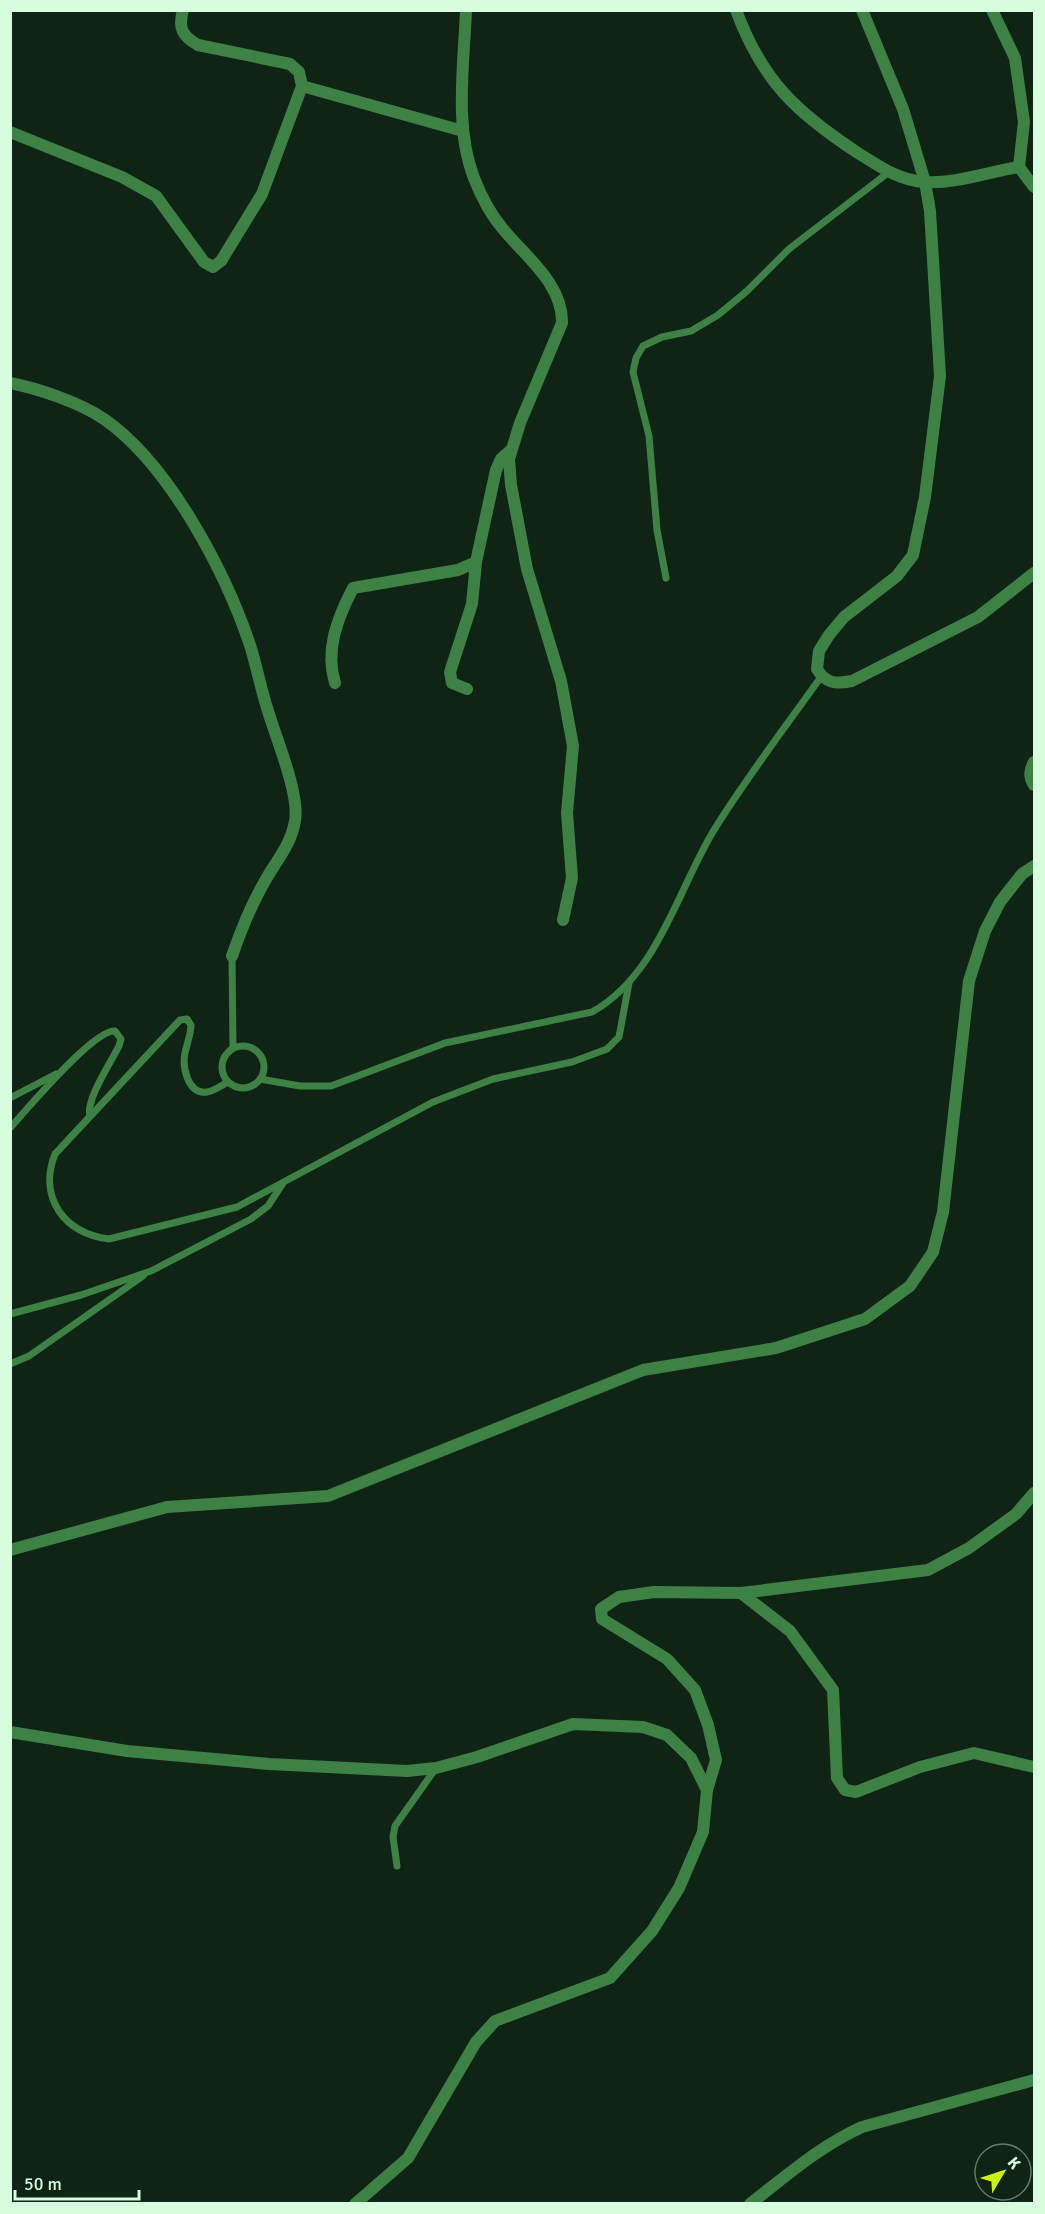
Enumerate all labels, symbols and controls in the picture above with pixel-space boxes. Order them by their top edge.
north arrow [973,2142,1033,2202]
text: K [1003,2153,1025,2173]
scale bar [15,2163,140,2201]
text: 50 m [24,2173,62,2195]

